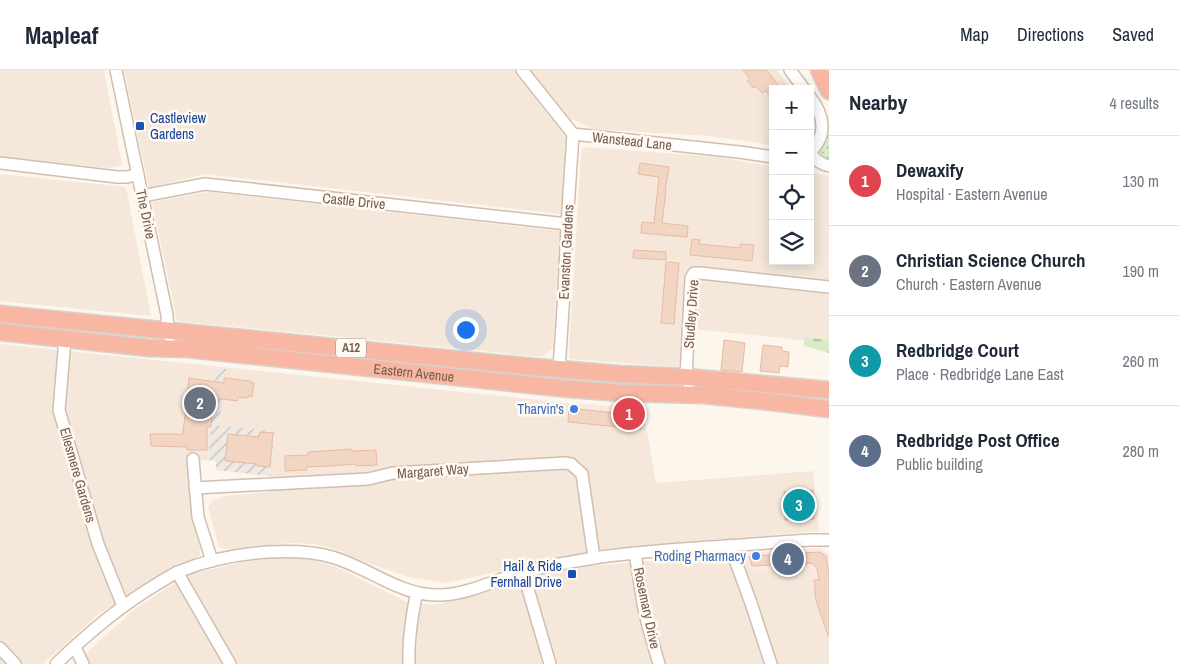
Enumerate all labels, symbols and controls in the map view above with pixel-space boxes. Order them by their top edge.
text: Mapleaf [25,19,98,51]
text: Map [960,22,989,47]
text: Directions [1017,22,1084,47]
text: Saved [1112,22,1154,47]
map controls [769,85,814,265]
button: + [769,85,814,130]
text: Nearby [849,88,907,117]
text: 4 results [1109,92,1159,114]
place label: Castleview Gardens [150,109,207,143]
marker: Castleview Gardens [134,120,146,132]
street label: Wanstead Lane [591,128,673,154]
button: − [769,130,814,175]
text: Dewaxify [896,157,964,183]
text: 1 [861,170,869,192]
text: 130 m [1123,170,1159,192]
button: locate [769,175,814,220]
text: Hospital · Eastern Avenue [896,183,1048,205]
street label: The Drive [132,187,160,241]
street label: Castle Drive [322,189,386,213]
street label: Evanston Gardens [555,204,577,300]
button: layers [769,220,814,265]
text: Christian Science Church [896,247,1086,273]
text: 2 [861,260,869,282]
text: 190 m [1123,260,1159,282]
text: Church · Eastern Avenue [896,273,1042,295]
street label: Studley Drive [680,279,702,349]
your location [453,317,479,343]
text: Redbridge Court [896,337,1019,363]
road number: A12 [336,338,366,358]
text: 3 [861,350,869,372]
text: 260 m [1123,350,1159,372]
street label: Eastern Avenue [373,360,455,386]
text: Place · Redbridge Lane East [896,363,1064,385]
pin: 2 [184,384,216,422]
pin: 1 [613,395,645,433]
place label: Tharvin's [517,400,564,418]
marker: Tharvin's [568,403,580,415]
street label: Ellesmere Gardens [56,425,100,525]
text: Redbridge Post Office [896,427,1060,453]
text: 4 [861,440,869,462]
text: 280 m [1123,440,1159,462]
text: Public building [896,453,983,475]
street label: Margaret Way [397,460,470,482]
pin: 3 [783,486,815,524]
pin: 4 [772,540,804,578]
place label: Roding Pharmacy [654,547,746,565]
marker: Roding Pharmacy [750,550,762,562]
place label: Hail & Ride Fernhall Drive [490,557,562,591]
street label: Rosemary Drive [630,566,664,650]
marker: Hail & Ride Fernhall Drive [566,568,578,580]

